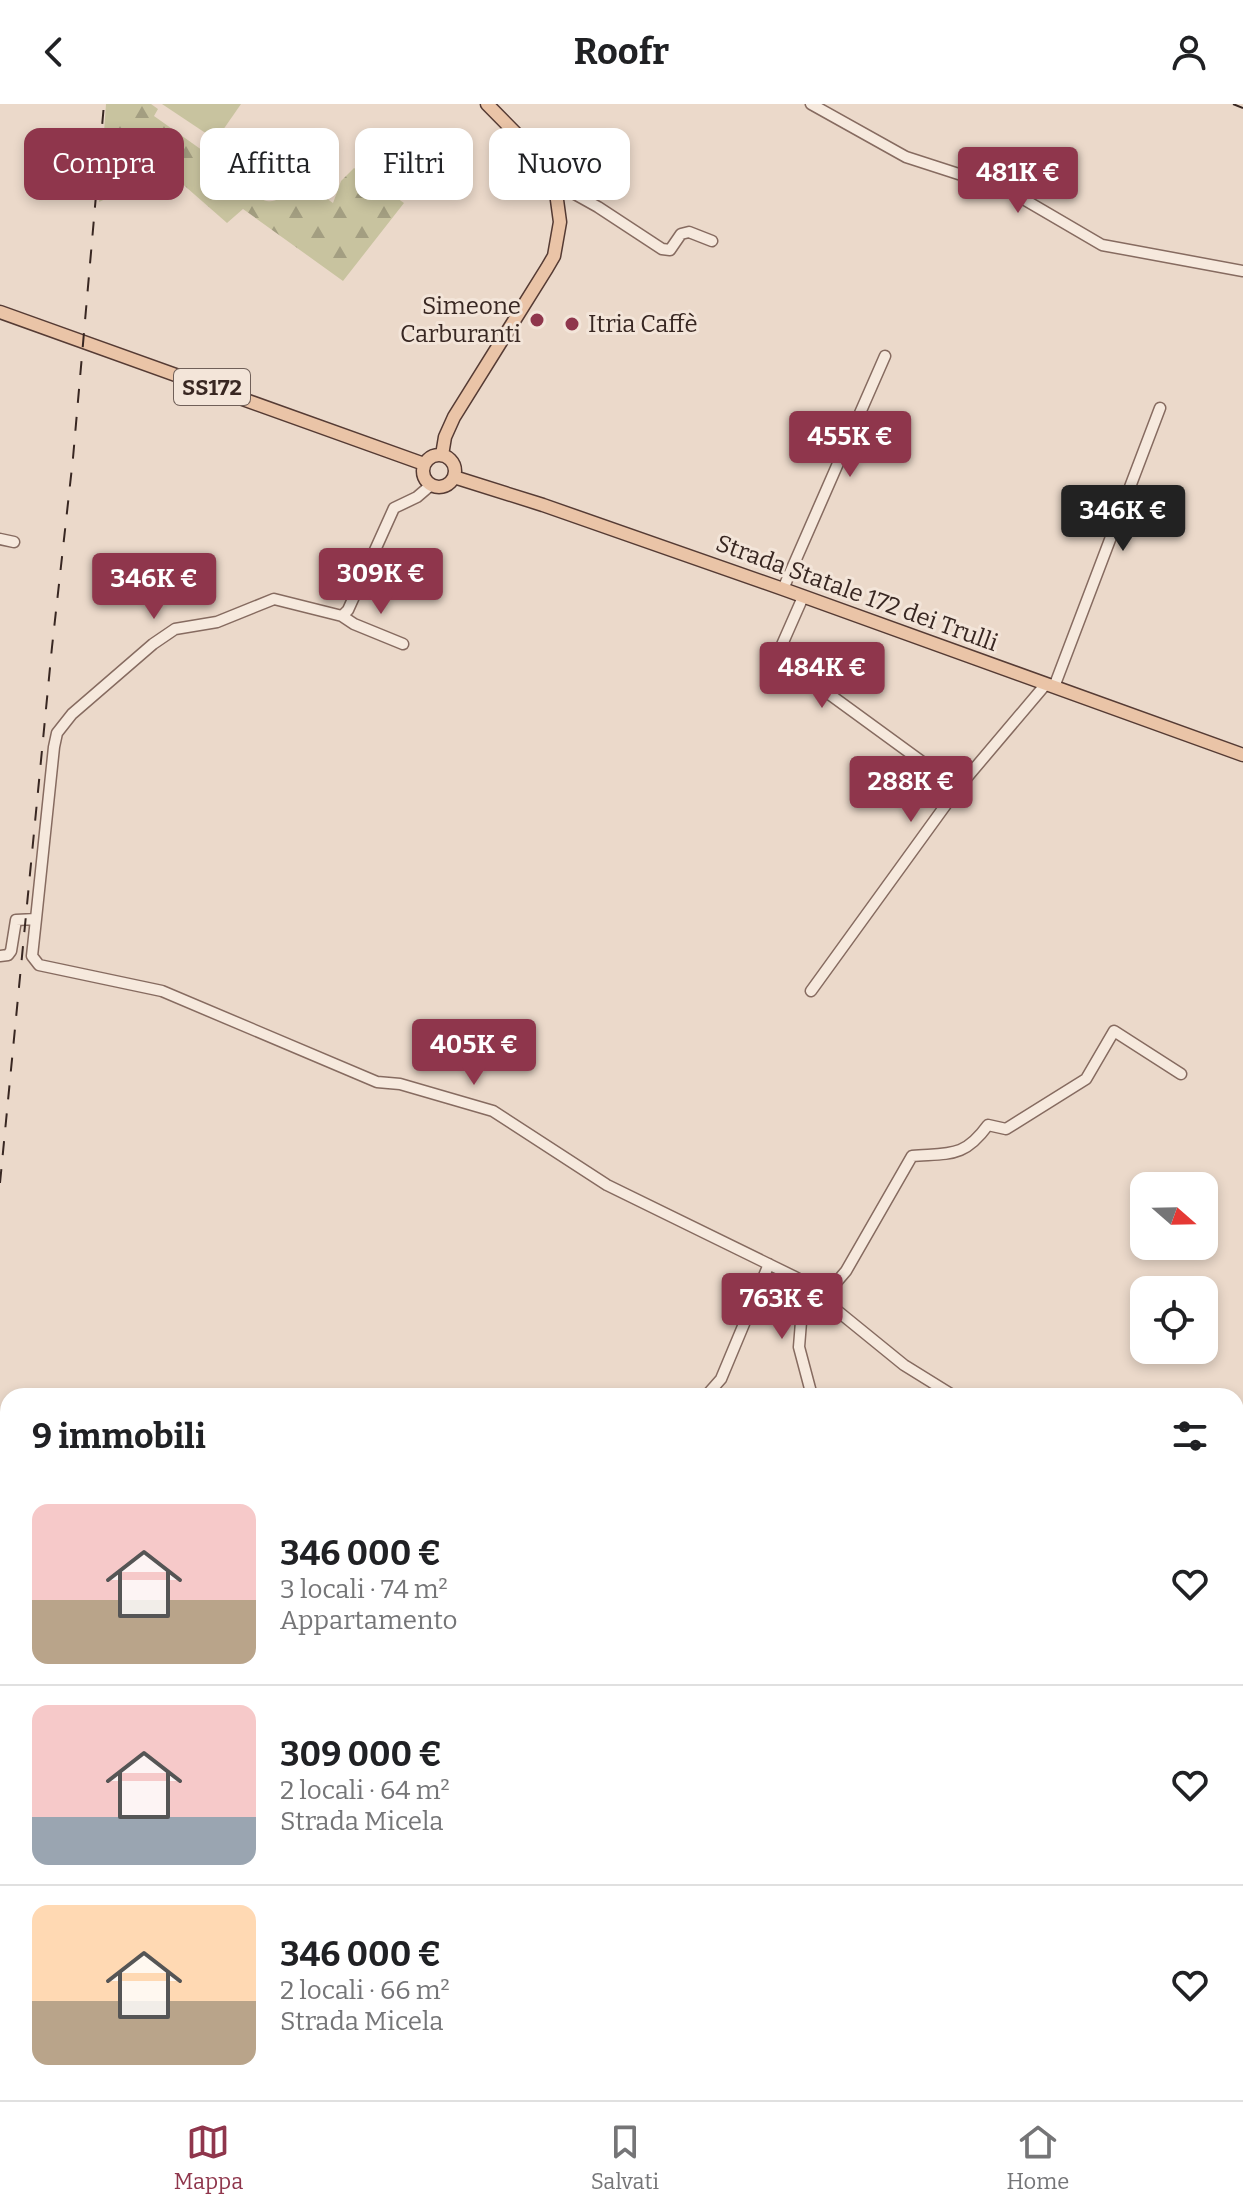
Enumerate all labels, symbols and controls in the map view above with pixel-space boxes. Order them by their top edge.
icon: back [32,30,76,74]
text: Roofr [574,30,669,74]
icon: person [1167,30,1211,74]
chip: Compra [24,128,184,200]
chip: Affitta [200,128,339,200]
chip: Filtri [355,128,473,200]
chip: Nuovo [489,128,630,200]
pin: 481K € [953,147,1083,215]
text: 481K € [976,157,1060,188]
place label: Simeone Carburanti [400,292,521,348]
place label: Itria Caffè [588,310,698,338]
marker: Simeone Carburanti [528,311,546,329]
marker: Itria Caffè [563,315,581,333]
road number: SS172 [174,369,250,405]
pin: 455K € [785,411,915,479]
text: 455K € [807,421,893,452]
pin: 346K € [1058,485,1188,553]
text: 346K € [1079,495,1167,526]
street label: Strada Statale 172 dei Trulli [712,529,1002,657]
pin: 309K € [316,548,446,616]
pin: 346K € [89,553,219,621]
text: 309K € [337,558,425,589]
text: 346K € [110,563,198,594]
pin: 484K € [757,642,887,710]
text: 484K € [778,652,866,683]
pin: 288K € [846,756,976,824]
text: 288K € [868,766,954,797]
pin: 405K € [409,1019,539,1087]
text: 405K € [430,1029,518,1060]
north arrow [1130,1172,1218,1260]
map controls [1130,1172,1218,1364]
pin: 763K € [717,1273,847,1341]
button: locate [1130,1276,1218,1364]
text: 763K € [740,1283,824,1314]
icon: filters [1168,1414,1212,1458]
text: 9 immobili [32,1416,206,1457]
text: 346 000 € [280,1533,441,1574]
icon: home [96,1536,192,1632]
icon: heart [1168,1562,1212,1606]
text: 3 locali · 74 m² [280,1574,448,1605]
text: Appartamento [280,1605,458,1636]
text: 309 000 € [280,1734,442,1775]
icon: home [96,1737,192,1833]
icon: heart [1168,1763,1212,1807]
text: 2 locali · 64 m² [280,1775,450,1806]
text: Strada Micela [280,1806,443,1837]
text: 346 000 € [280,1934,441,1975]
icon: home [96,1937,192,2033]
icon: heart [1168,1963,1212,2007]
text: 2 locali · 66 m² [280,1975,450,2006]
text: Strada Micela [280,2006,443,2037]
tab: Mappa [174,2120,243,2195]
tab: Salvati [591,2120,659,2195]
tab: Home [1006,2120,1069,2195]

